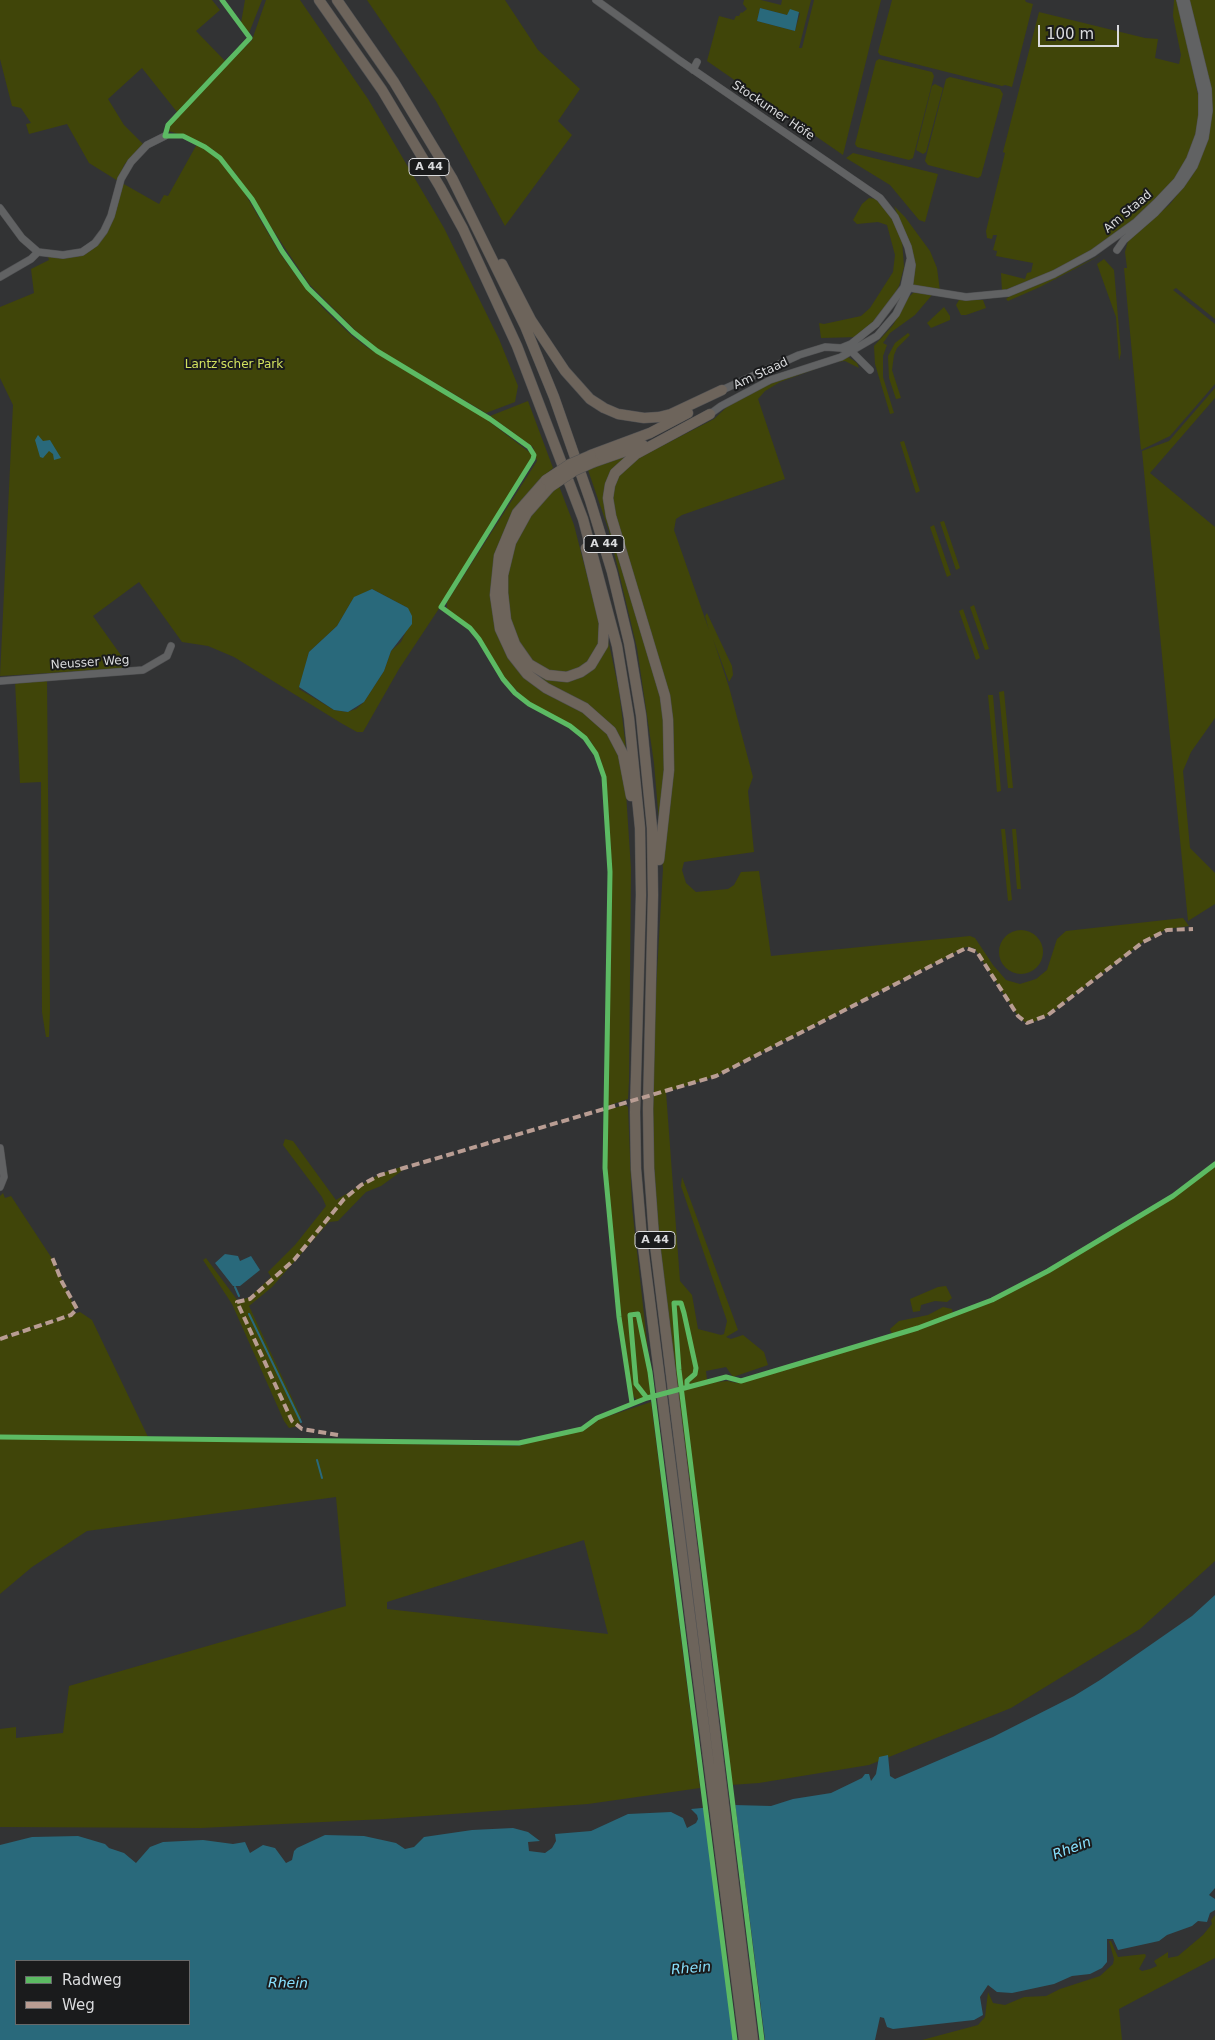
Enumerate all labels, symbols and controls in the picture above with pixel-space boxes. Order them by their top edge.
scale bar [1040,15,1121,47]
text: 100 m [1046,25,1094,43]
street label: Stockumer Höfe [729,78,817,144]
road number: A 44 [409,158,449,176]
street label: Am Staad [1101,188,1155,236]
street label: Am Staad [732,355,790,393]
park label: Lantz'scher Park [185,358,283,372]
road number: A 44 [584,536,624,552]
street label: Neusser Weg [50,653,130,673]
road number: A 44 [635,1232,675,1248]
water label: Rhein [1050,1834,1094,1864]
water label: Rhein [670,1959,712,1979]
legend [15,1960,190,2025]
text: Radweg [62,1971,122,1989]
water label: Rhein [268,1975,308,1993]
text: Weg [62,1996,95,2014]

